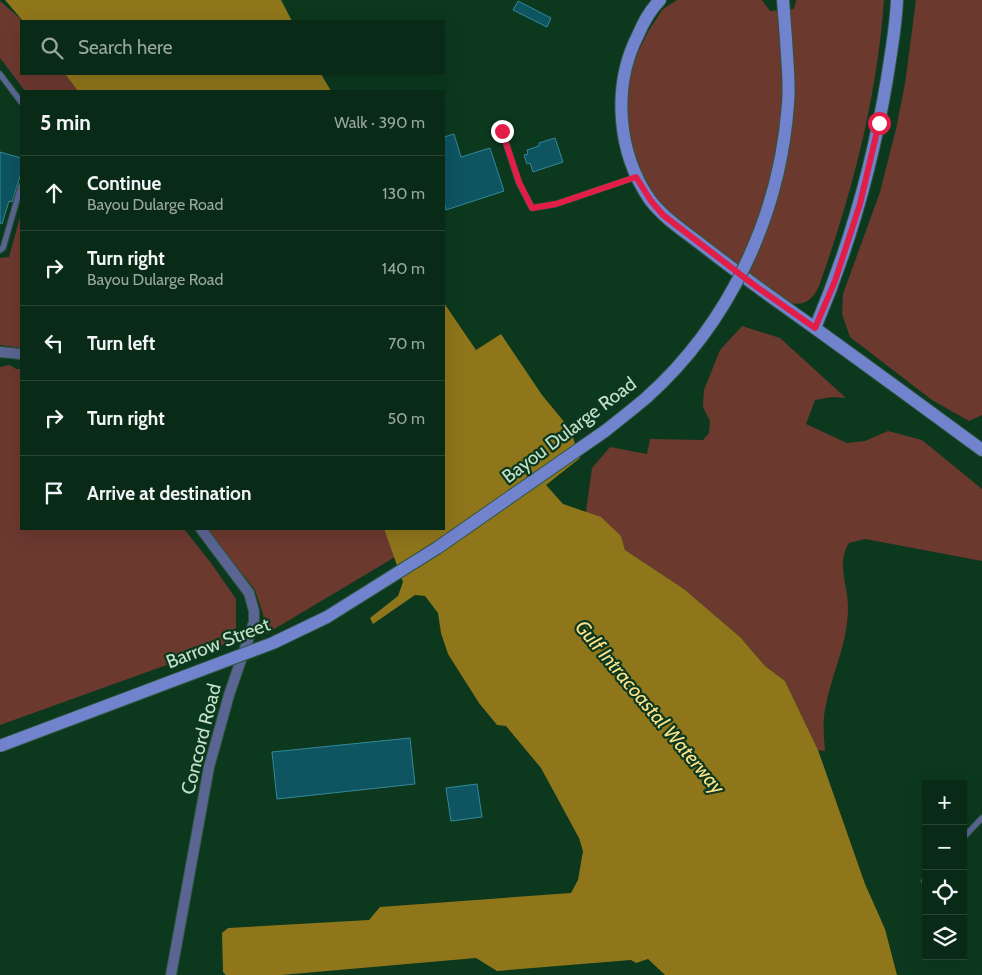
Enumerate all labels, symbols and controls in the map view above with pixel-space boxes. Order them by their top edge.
search box [20,20,445,75]
icon: search [38,34,66,62]
text: Search here [78,36,172,59]
text: 5 min [40,110,91,135]
route start [868,112,891,135]
text: Walk · 390 m [334,113,425,132]
route end [491,120,514,143]
text: Continue [87,172,161,195]
icon: ahead [40,179,68,207]
text: 130 m [382,184,425,203]
text: Bayou Dularge Road [87,195,223,214]
text: Turn right [87,247,165,270]
icon: right [40,254,68,282]
text: 140 m [382,259,425,278]
text: Bayou Dularge Road [87,270,223,289]
icon: left [40,329,68,357]
text: Turn left [87,332,155,355]
text: 70 m [388,334,425,353]
street label: Bayou Dularge Road [497,372,641,488]
icon: right [40,404,68,432]
text: Turn right [87,407,165,430]
text: 50 m [388,409,425,428]
icon: arrive [40,479,68,507]
text: Arrive at destination [87,482,251,505]
street label: Barrow Street [163,612,274,673]
water label: Gulf Intracoastal Waterway [570,615,730,799]
street label: Concord Road [176,681,226,797]
map controls [922,780,967,960]
button: + [922,780,967,825]
button: − [922,825,967,870]
button: locate [922,870,967,915]
button: layers [922,915,967,960]

